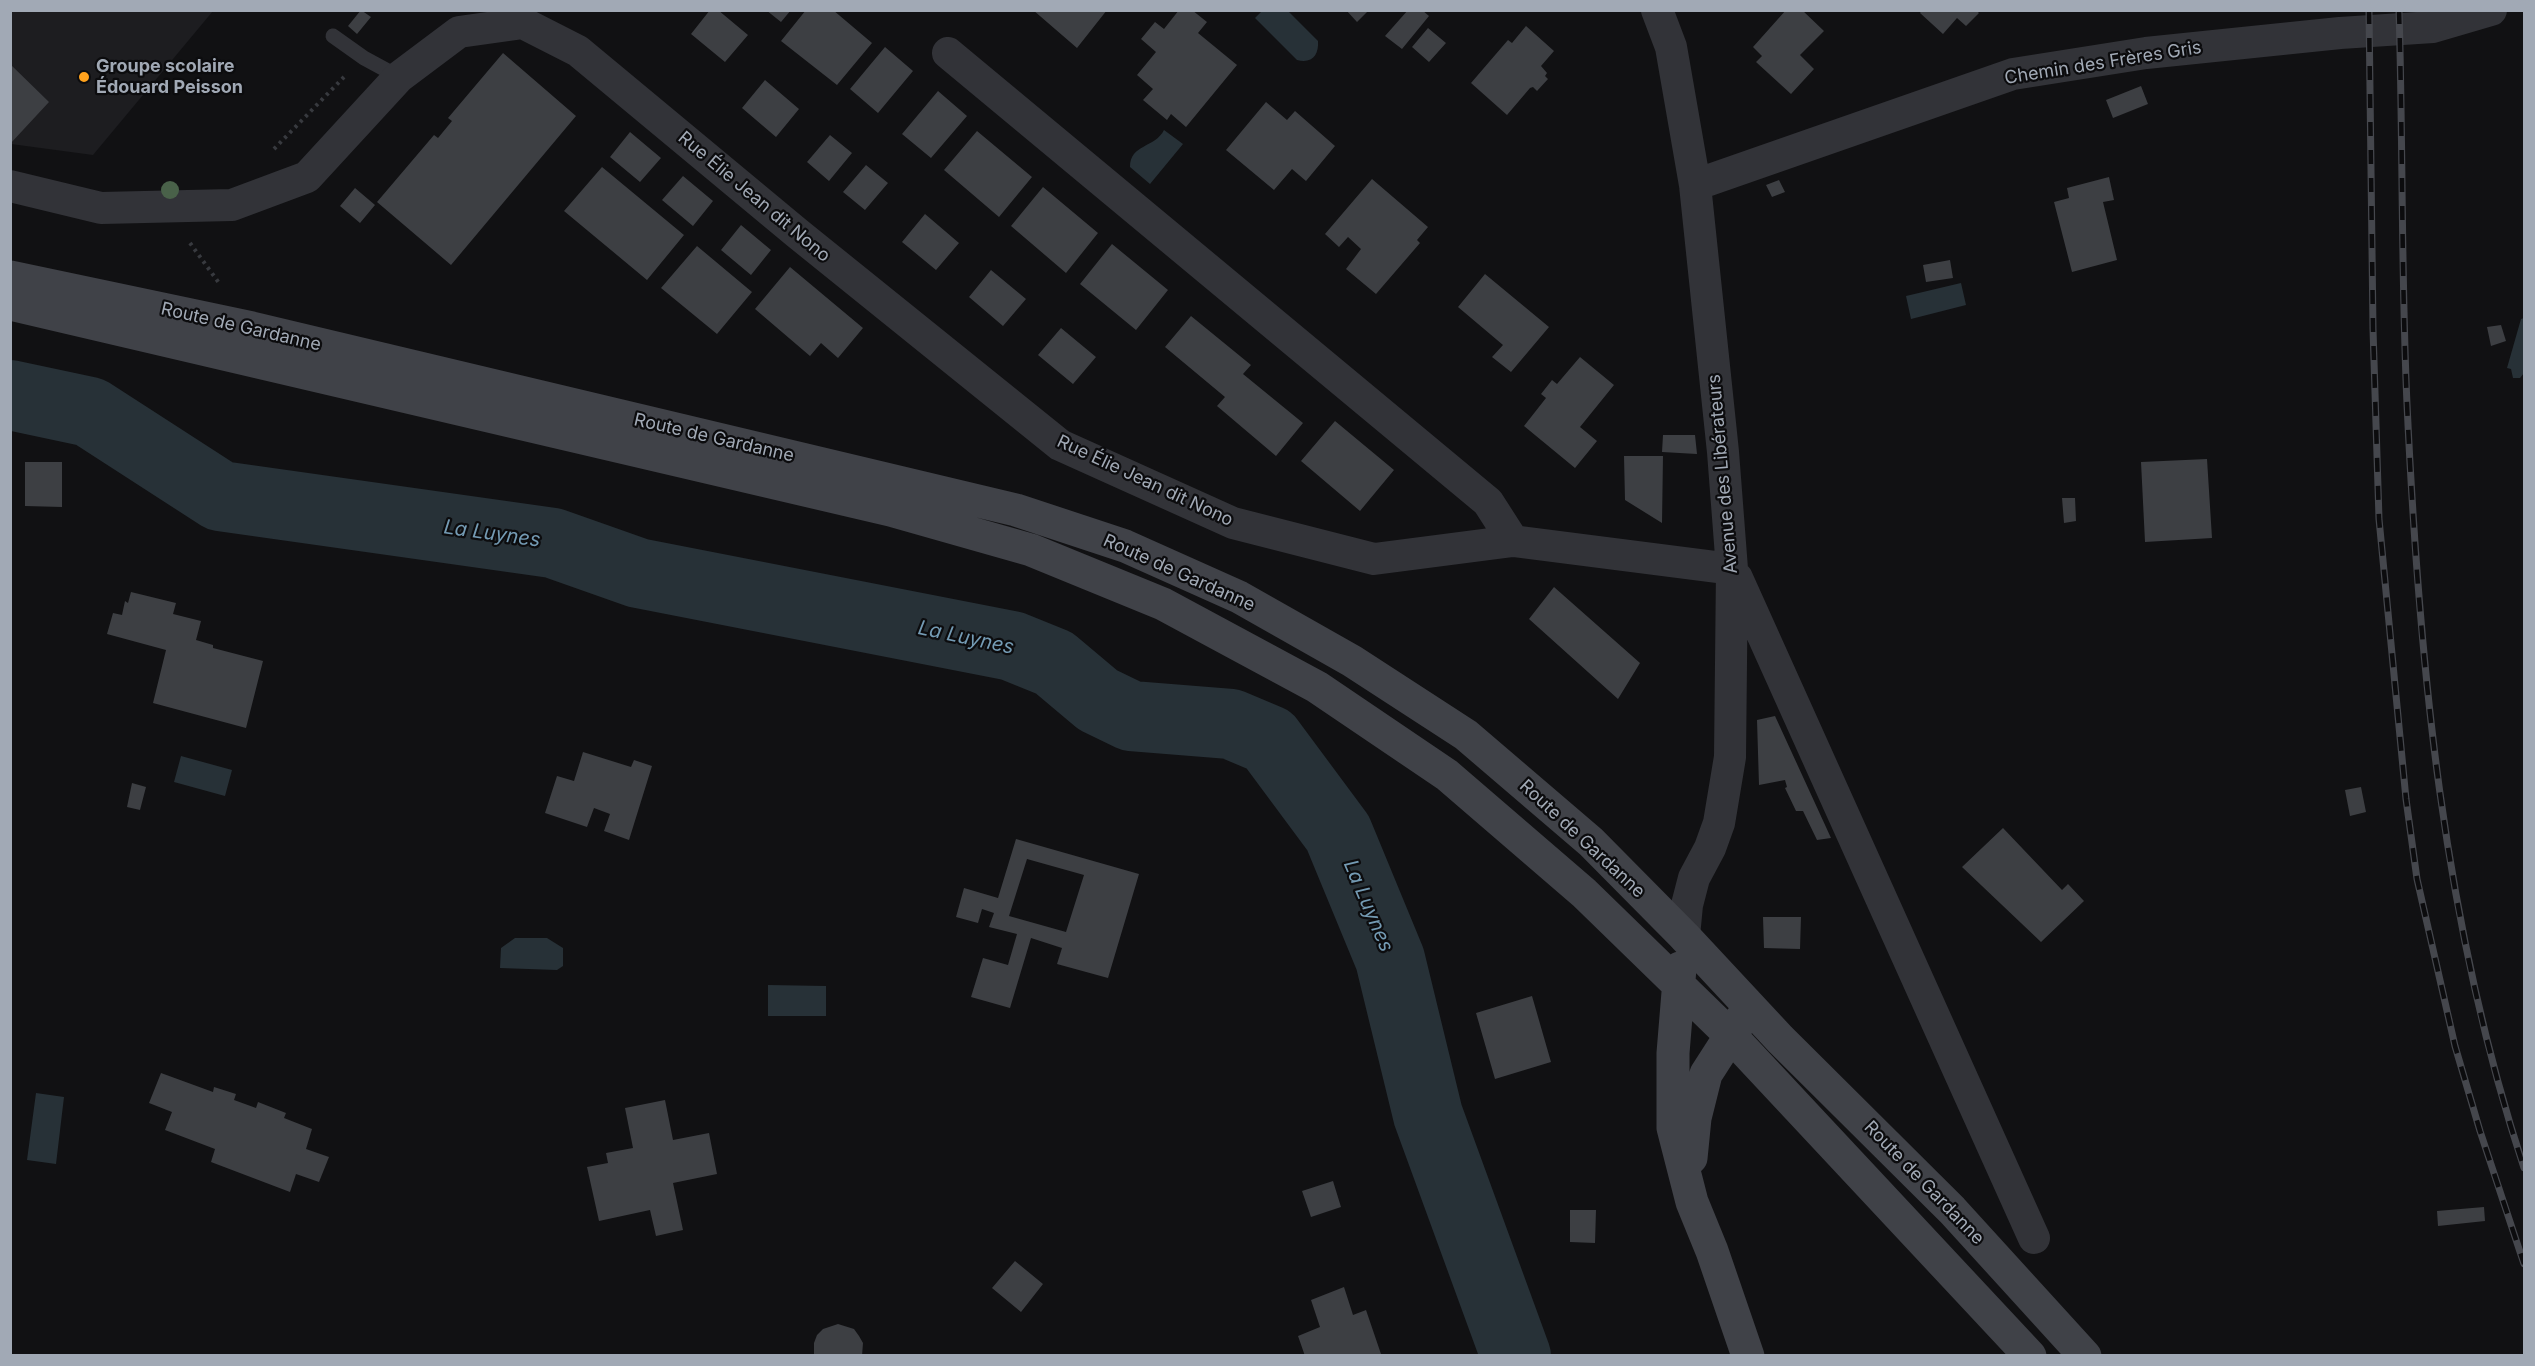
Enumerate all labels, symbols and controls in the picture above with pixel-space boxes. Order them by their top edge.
street label: Chemin des Frères Gris [2003,37,2203,89]
place label: Groupe scolaire Édouard Peisson [96,56,243,98]
marker: Groupe scolaire Édouard Peisson [77,70,91,84]
street label: Rue Élie Jean dit Nono [674,127,834,267]
street label: Route de Gardanne [159,298,323,356]
street label: Avenue des Libérateurs [1704,373,1742,575]
street label: Route de Gardanne [632,409,796,467]
street label: Rue Élie Jean dit Nono [1054,431,1236,531]
water label: La Luynes [442,515,542,553]
street label: Route de Gardanne [1100,530,1258,616]
water label: La Luynes [916,616,1016,660]
street label: Route de Gardanne [1515,775,1649,903]
water label: La Luynes [1338,856,1398,956]
street label: Route de Gardanne [1859,1117,1989,1249]

